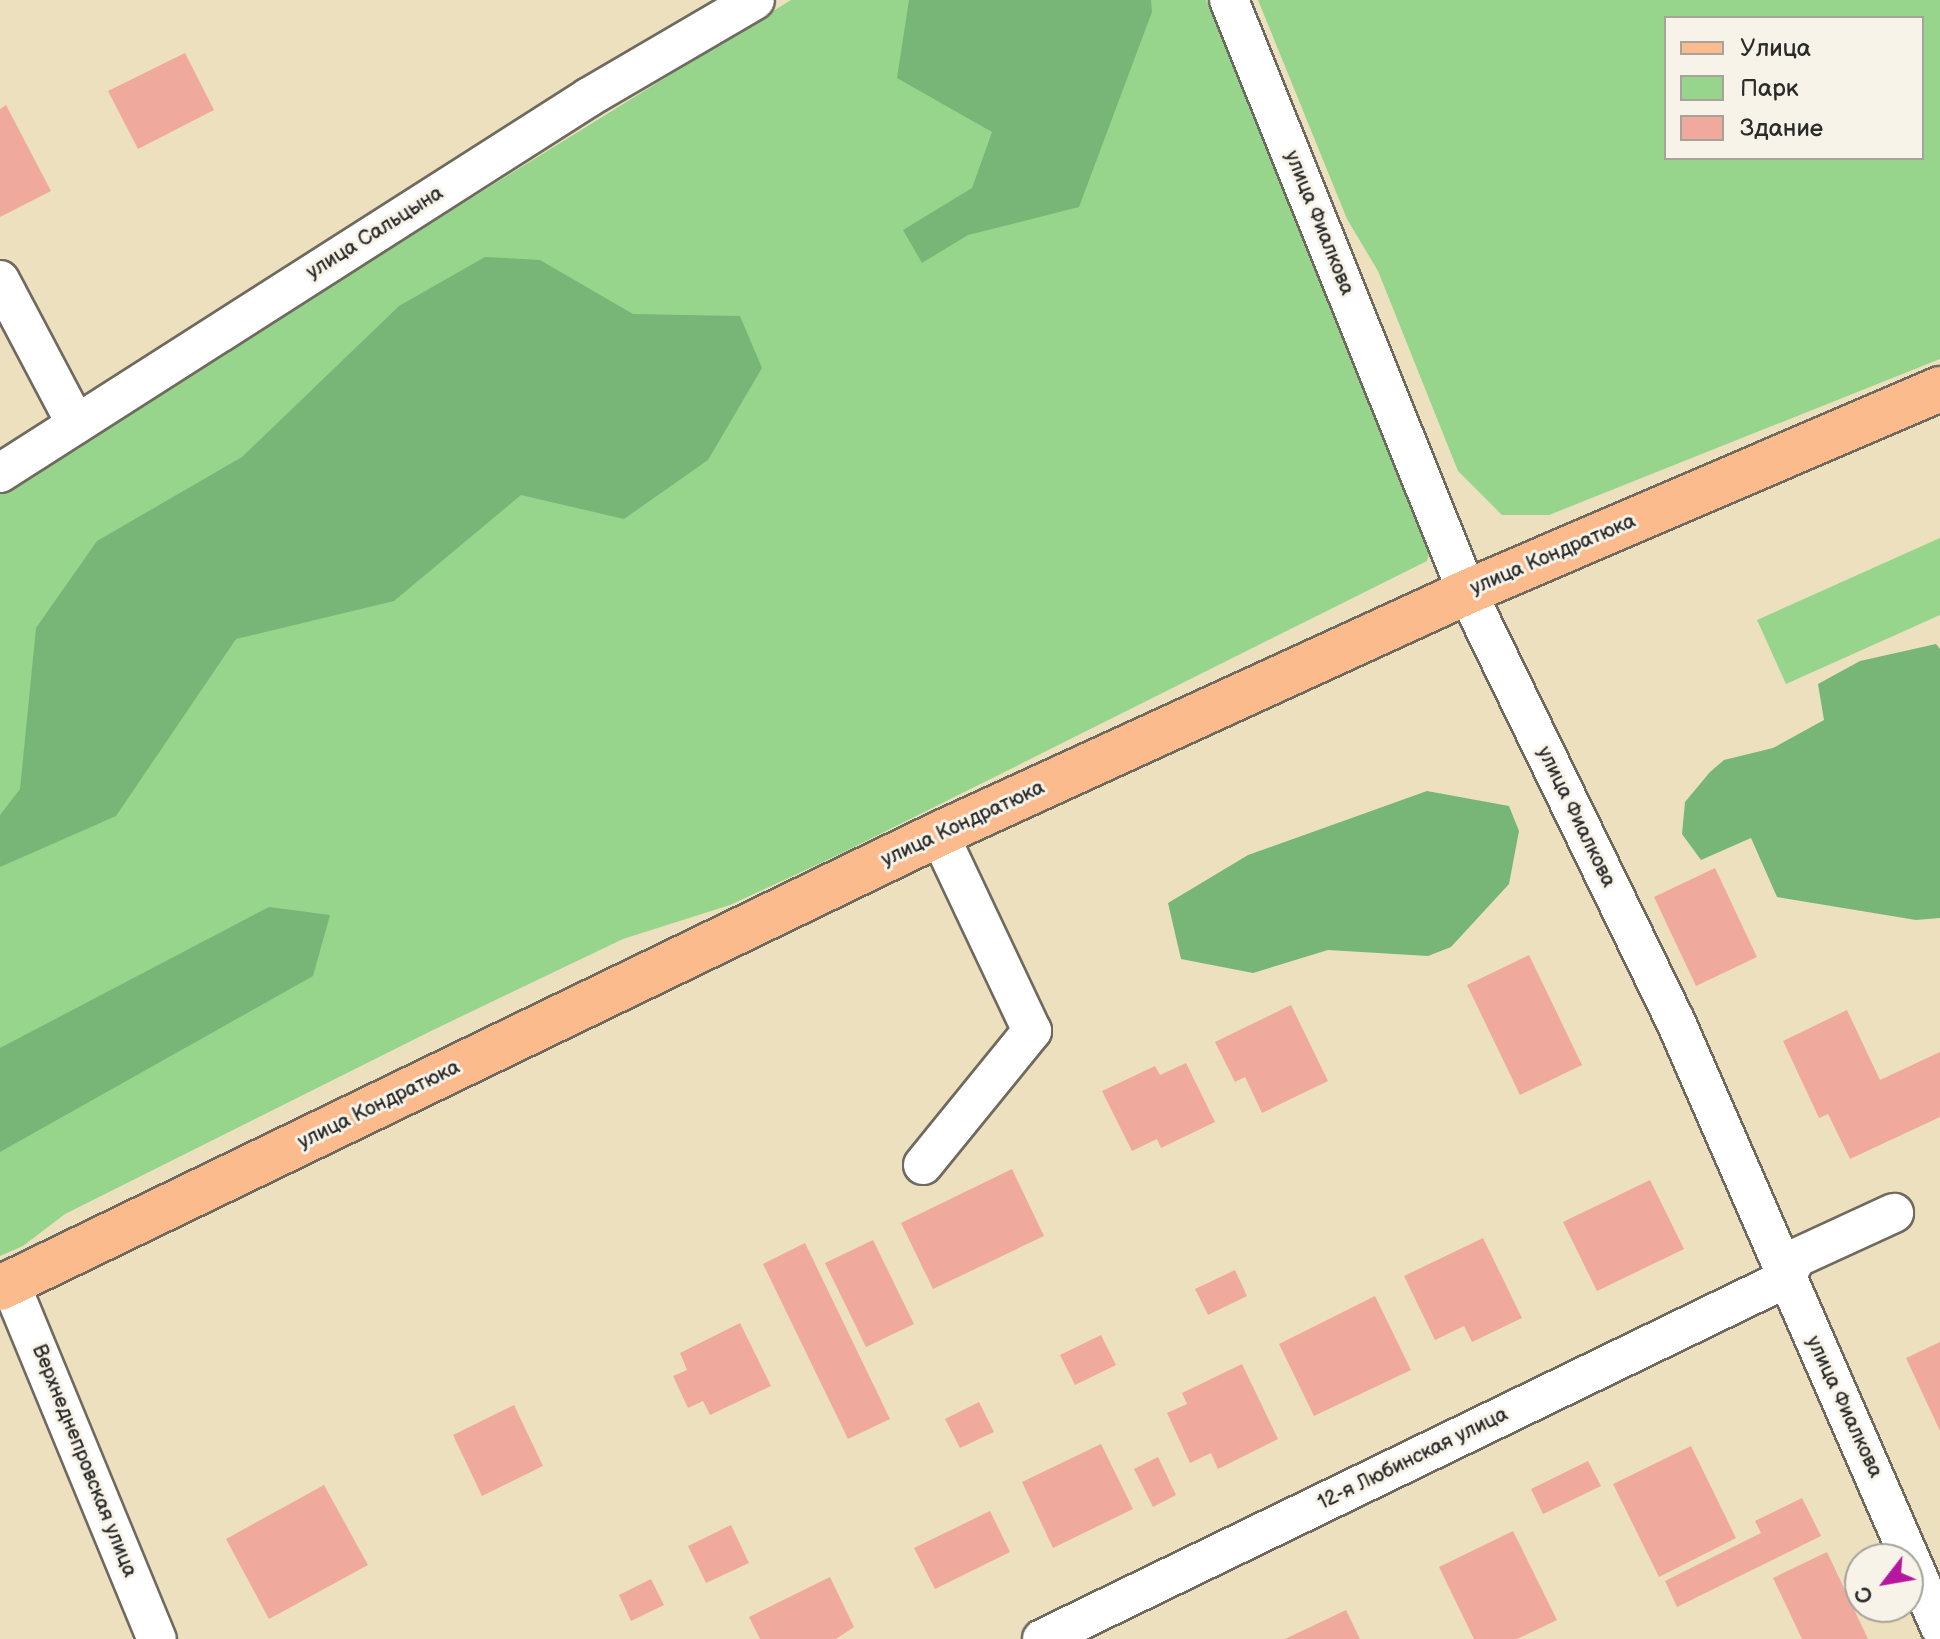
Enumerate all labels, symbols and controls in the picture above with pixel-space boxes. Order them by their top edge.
legend [1664,16,1924,160]
text: Улица [1740,34,1811,63]
text: Парк [1740,74,1798,103]
text: Здание [1740,114,1823,143]
street label: улица Фиалкова [1279,147,1359,299]
street label: улица Сальцына [302,181,448,285]
street label: улица Кондратюка [1467,509,1639,601]
street label: улица Фиалкова [1532,743,1620,891]
street label: улица Кондратюка [878,776,1048,872]
street label: улица Кондратюка [294,1055,464,1155]
street label: улица Фиалкова [1801,1332,1887,1482]
street label: Верхнеднепровская улица [26,1341,142,1581]
street label: 12-я Любинская улица [1314,1403,1512,1515]
north arrow [1844,1543,1924,1623]
text: С [1849,1581,1880,1608]

